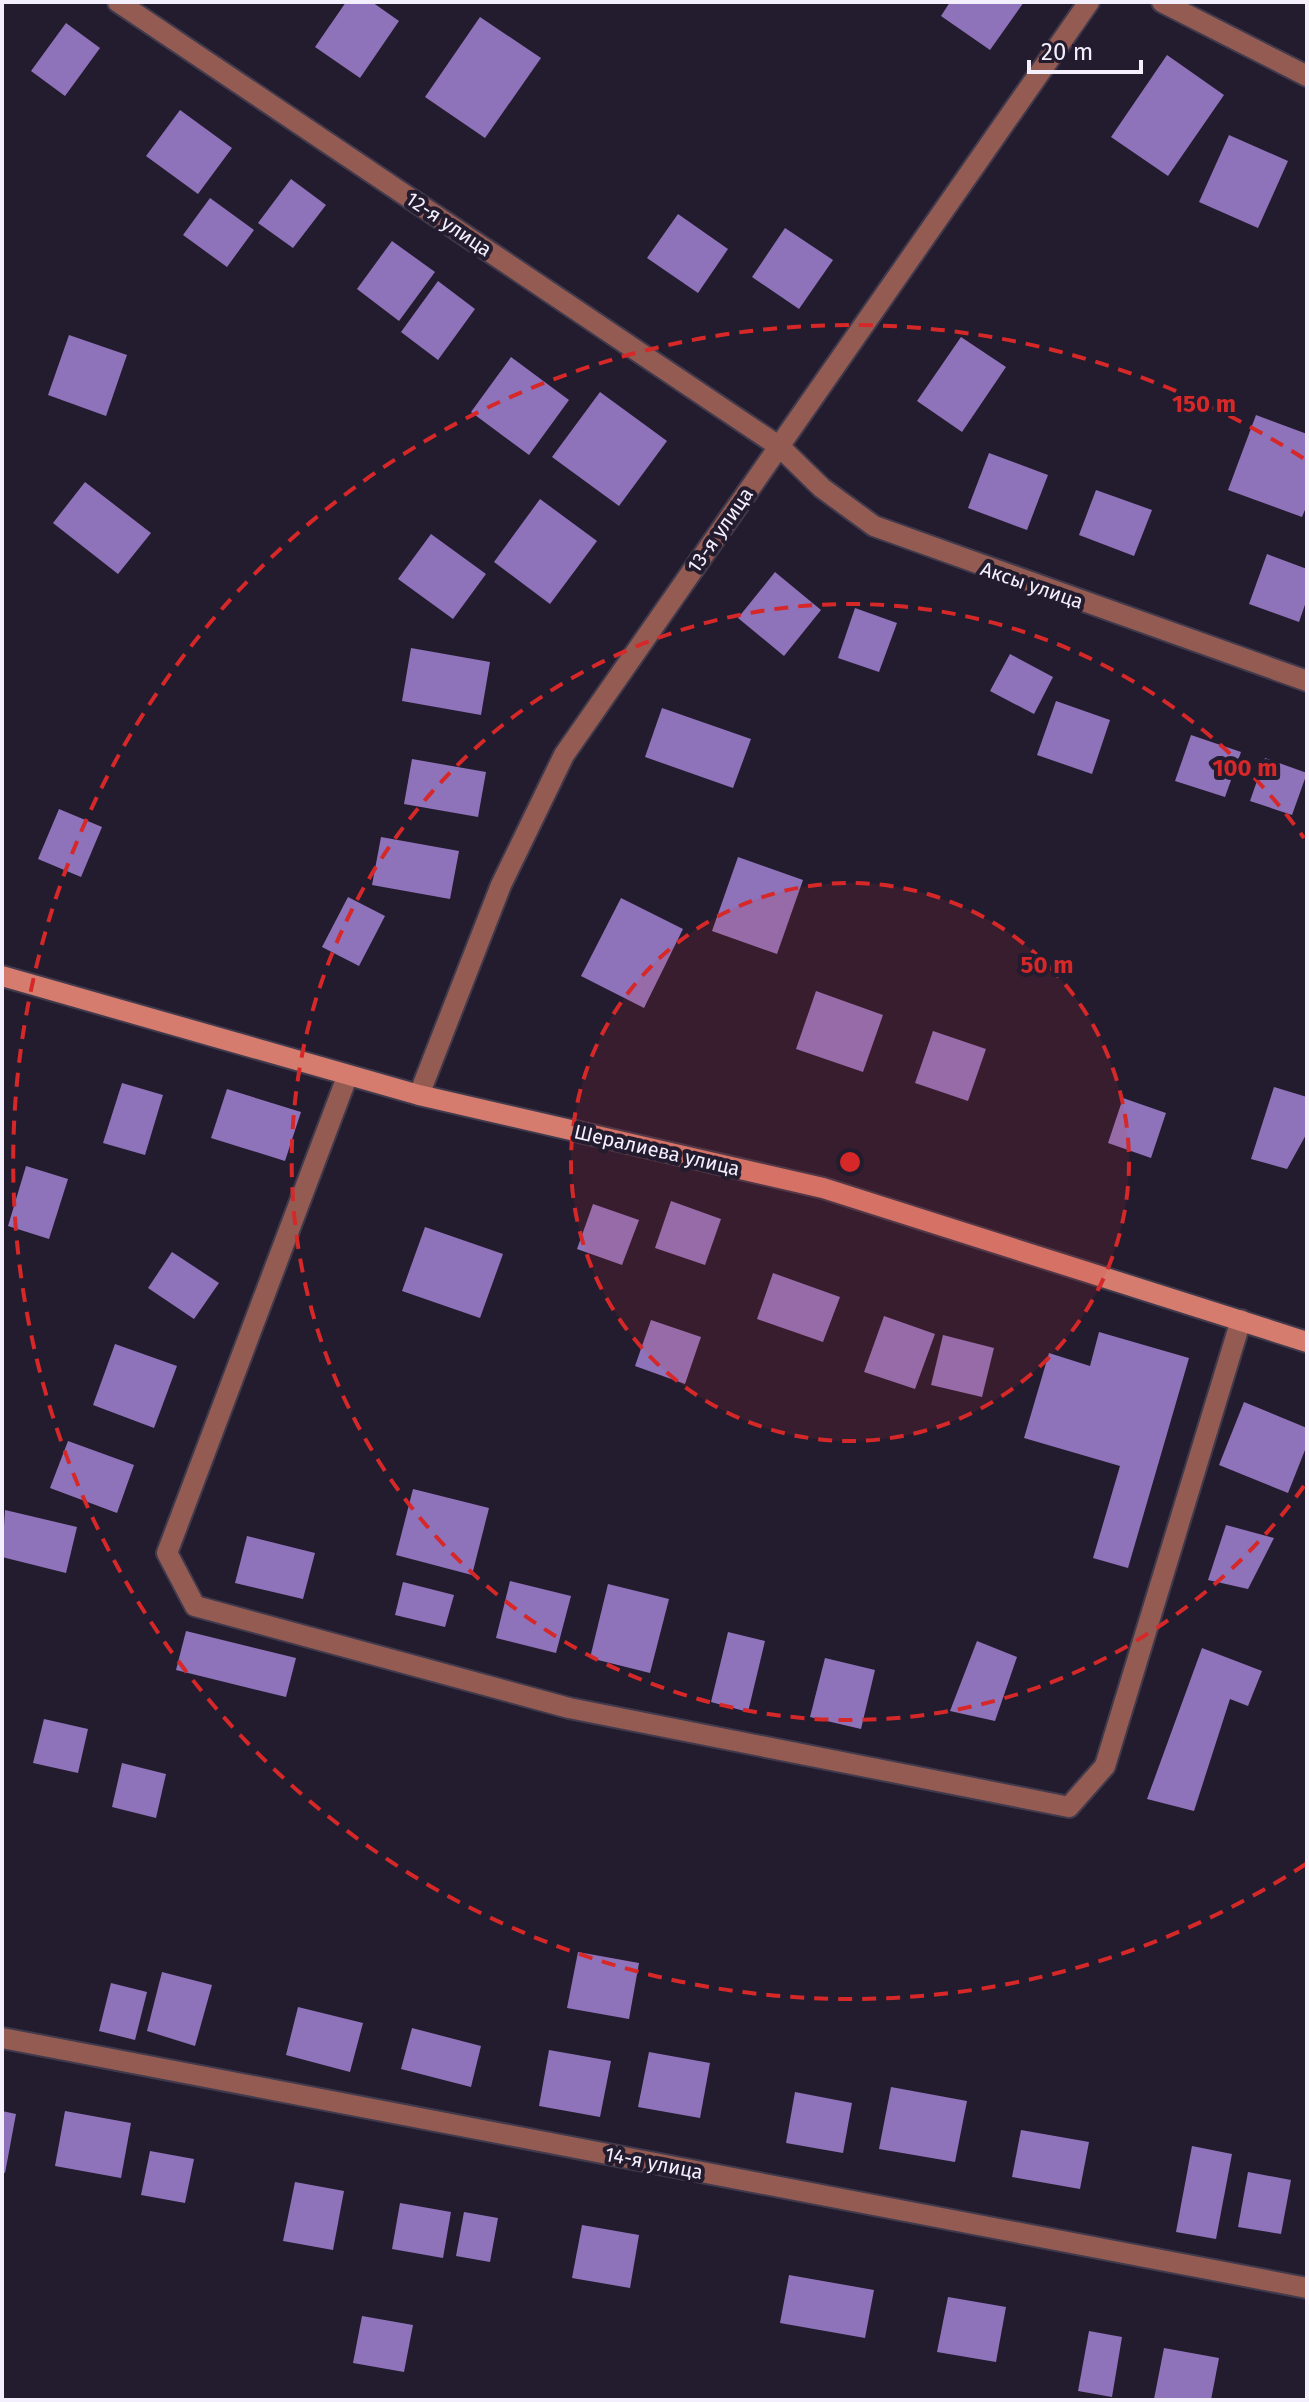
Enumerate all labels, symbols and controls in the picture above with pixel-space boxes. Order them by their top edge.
scale bar [1029,24,1141,74]
text: 20 m [1041,38,1093,66]
street label: 12-я улица [402,187,496,261]
text: 150 m [1172,390,1236,418]
street label: 13-я улица [682,483,758,577]
street label: Аксы улица [978,556,1086,614]
text: 100 m [1212,754,1278,782]
text: 50 m [1021,951,1073,979]
street label: Шералиева улица [572,1119,742,1181]
centre of rings [836,1148,864,1176]
street label: 14-я улица [603,2142,705,2184]

